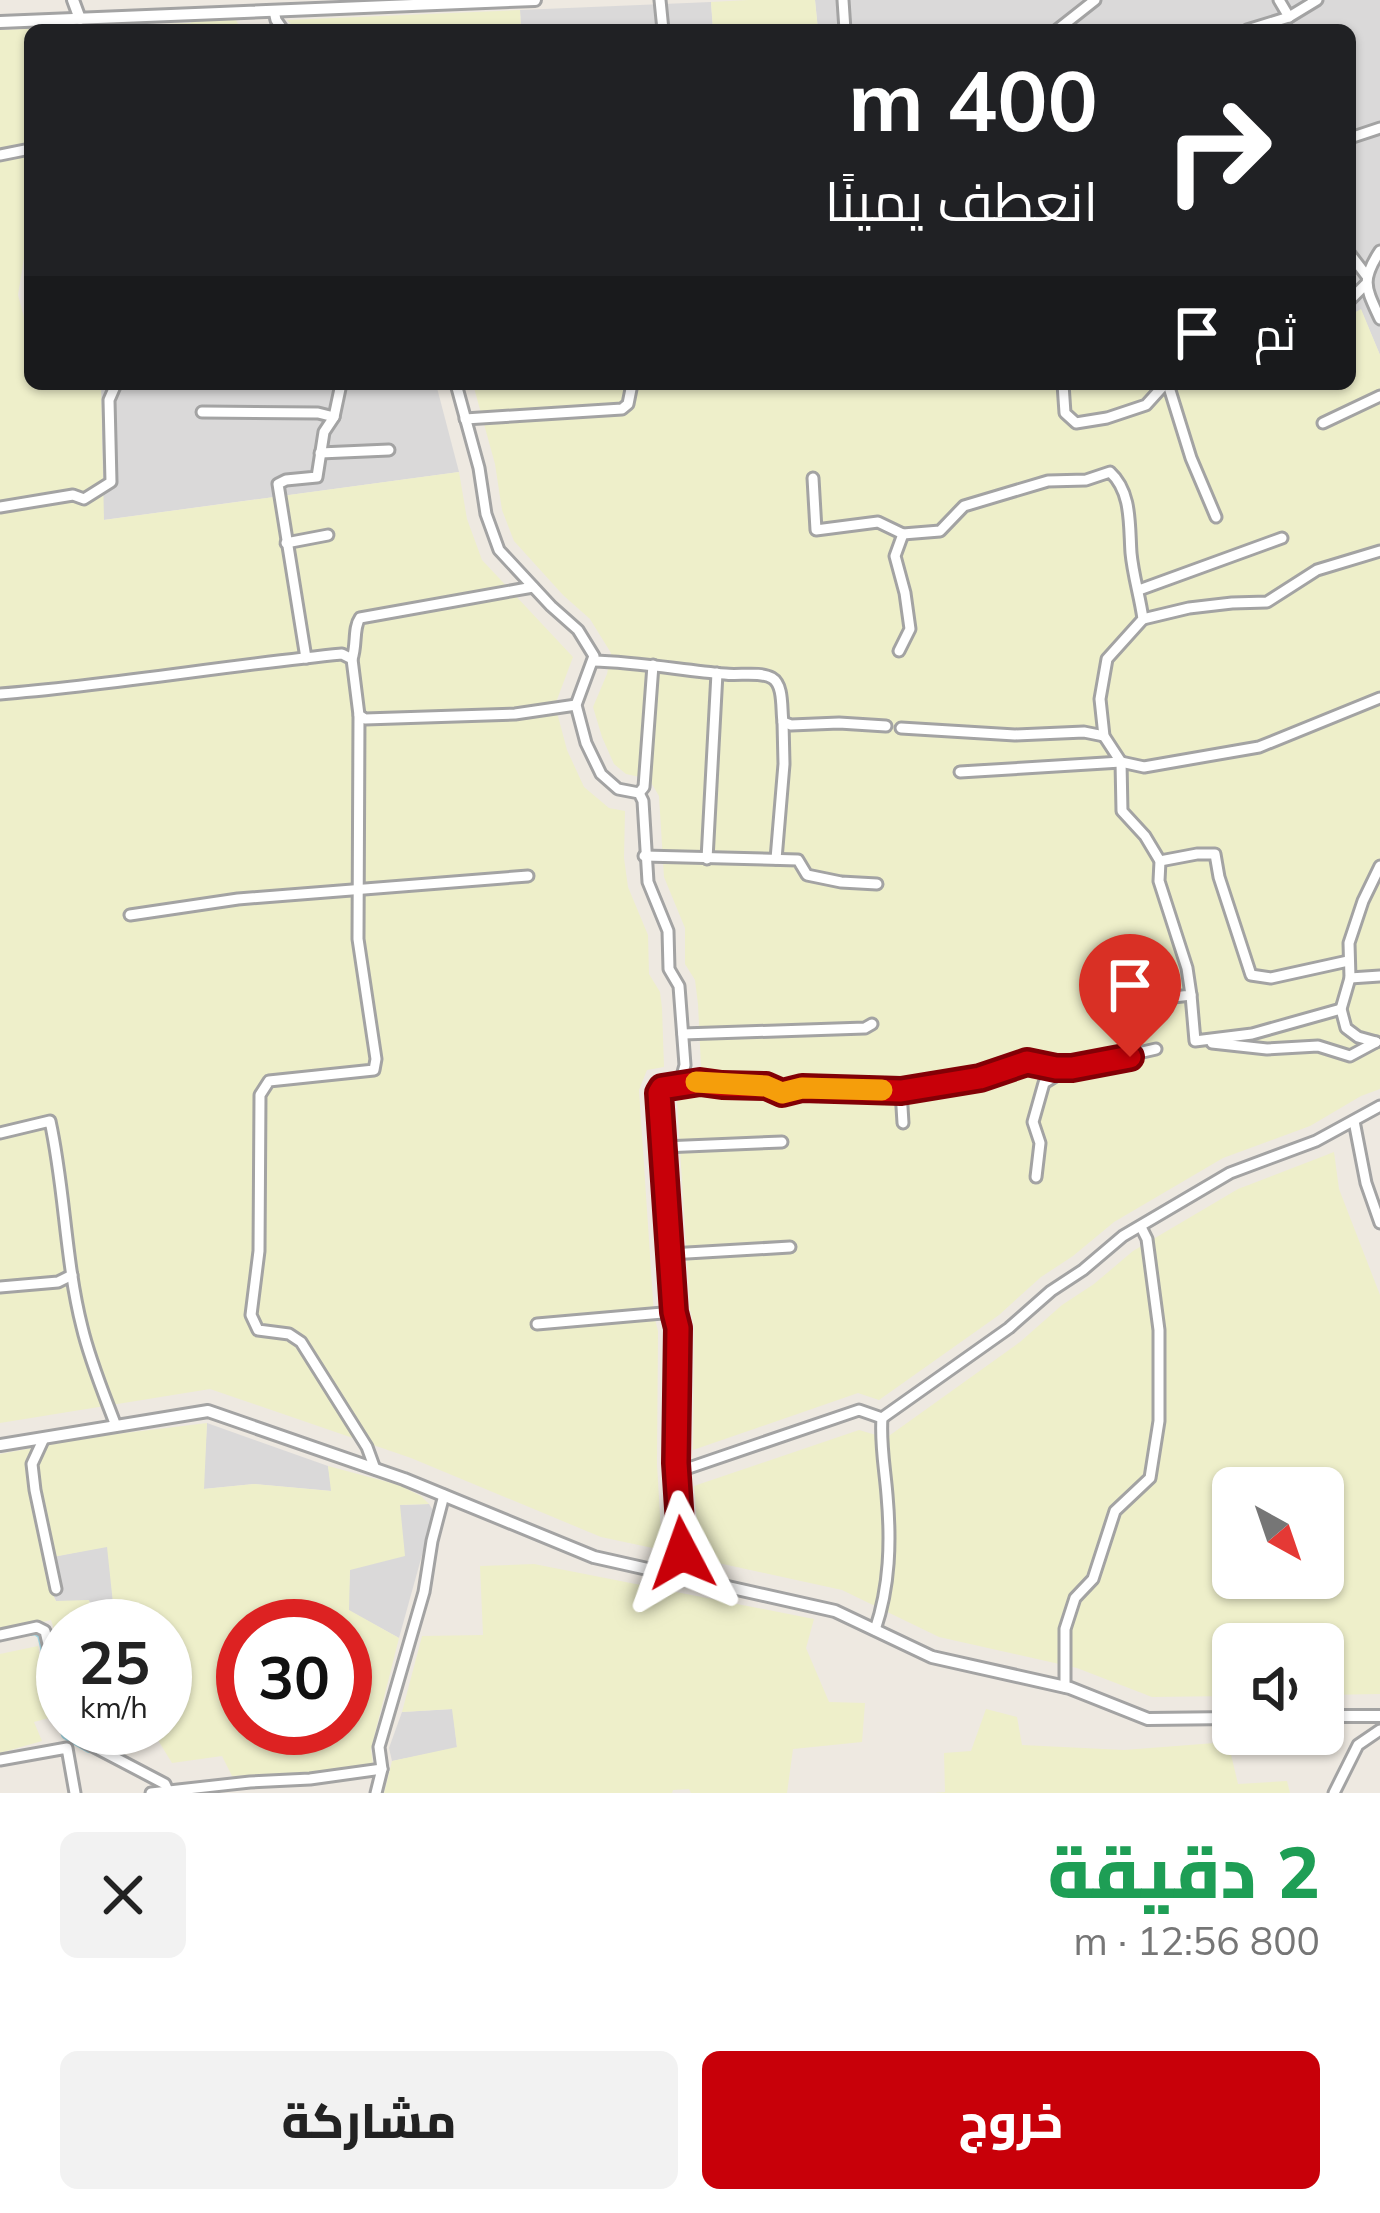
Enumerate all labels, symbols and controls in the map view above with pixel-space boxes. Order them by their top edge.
text: 400 m [848,47,1098,152]
icon: right [1140,72,1296,228]
text: انعطف يمينًا [825,167,1098,235]
icon: arrive [1164,300,1230,366]
text: ثم [1254,305,1296,361]
pin [1079,934,1181,1057]
icon: arrive [1097,952,1163,1018]
north arrow [1212,1467,1344,1599]
map controls [1212,1467,1344,1755]
position arrow [619,1490,745,1616]
speed limit sign: 30 [216,1599,372,1755]
button: sound [1212,1623,1344,1755]
text: 25 [78,1624,150,1699]
text: km/h [80,1688,148,1726]
text: 2 دقيقة [1047,1826,1320,1916]
button: close [60,1832,186,1958]
text: 800 m · 12:56 [1074,1916,1320,1965]
button: مشاركة [60,2051,678,2189]
button: خروج [702,2051,1320,2189]

